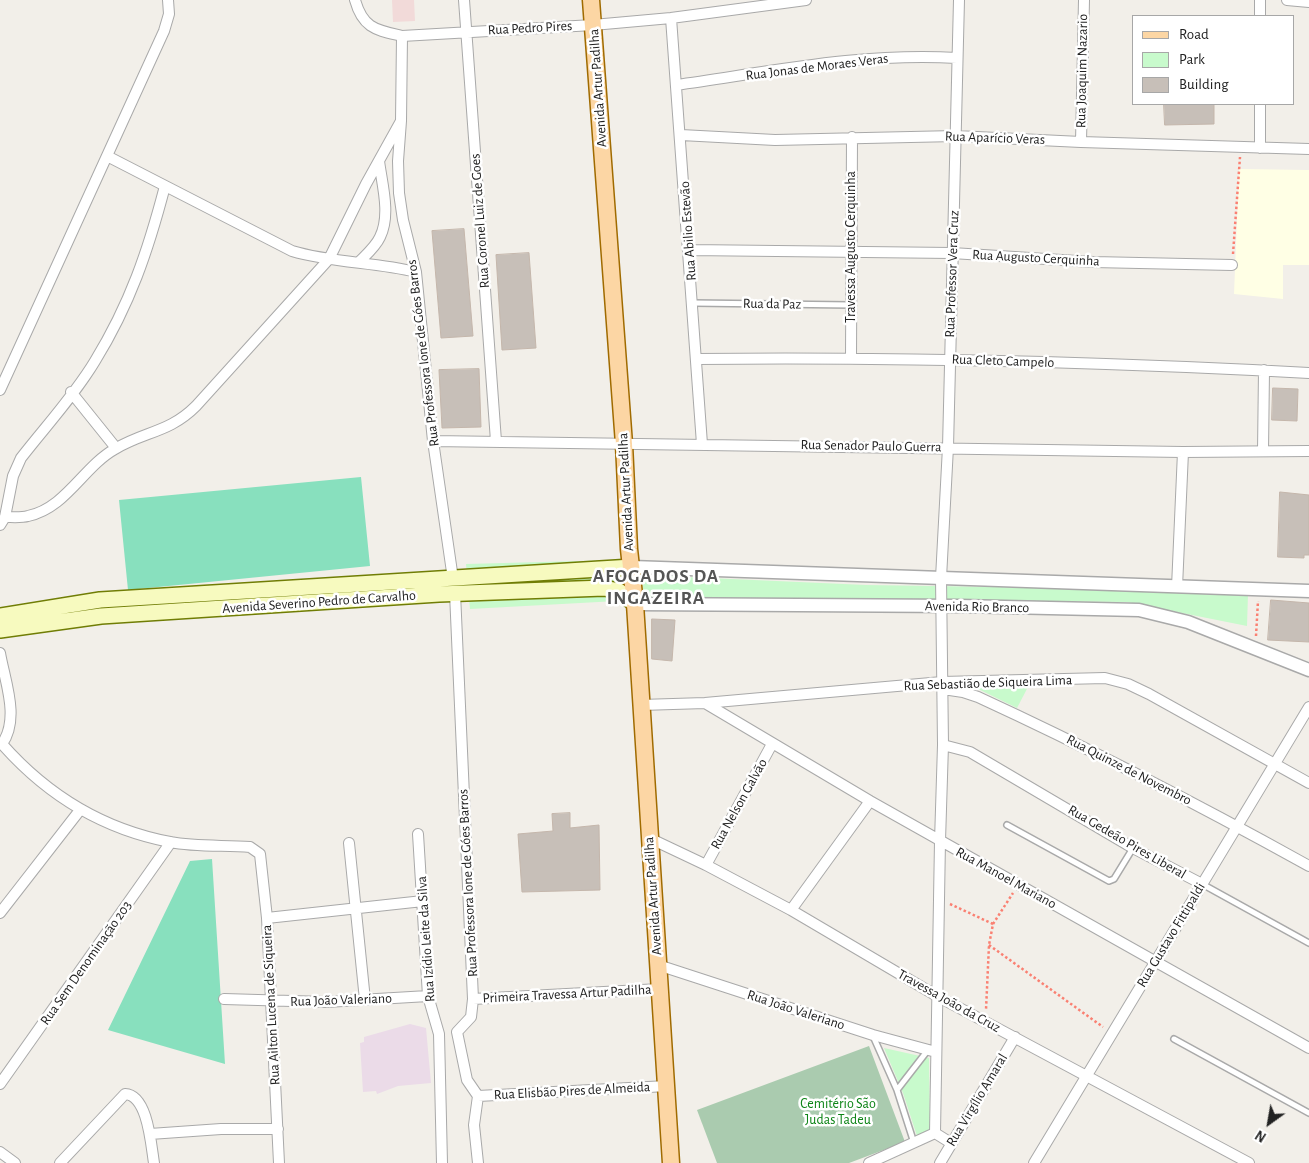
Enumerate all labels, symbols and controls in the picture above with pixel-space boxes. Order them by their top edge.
street label: Rua Joaquim Nazario [1073,14,1091,128]
legend [1132,15,1294,105]
street label: Rua Pedro Pires [487,17,573,39]
text: Road [1179,27,1209,42]
street label: Avenida Artur Padilha [585,28,611,148]
street label: Rua Jonas de Moraes Veras [745,50,889,84]
text: Park [1179,52,1205,67]
text: Building [1179,77,1229,92]
street label: Rua Aparício Veras [945,128,1045,148]
street label: Rua Coronel Luiz de Goes [467,153,493,289]
street label: Travessa Augusto Cerquinha [843,171,859,323]
street label: Rua Abilio Estevão [676,181,700,281]
street label: Rua Professor Vera Cruz [941,210,963,338]
street label: Rua Augusto Cerquinha [972,246,1100,270]
street label: Rua Professora Ione de Góes Barros [403,258,443,448]
street label: Rua da Paz [743,295,801,313]
street label: Rua Cleto Campelo [951,351,1055,371]
street label: Avenida Artur Padilha [615,432,637,552]
street label: Rua Senador Paulo Guerra [800,436,942,456]
district label: AFOGADOS DA INGAZEIRA [591,565,721,609]
street label: Avenida Severino Pedro de Carvalho [222,587,416,617]
street label: Avenida Rio Branco [925,598,1029,616]
street label: Rua Sebastião de Siqueira Lima [903,672,1073,694]
street label: Rua Quinze de Novembro [1064,731,1194,809]
street label: Rua Nelson Galvão [707,756,771,852]
street label: Rua Professora Ione de Góes Barros [455,789,481,977]
street label: Rua Gedeão Pires Liberal [1065,801,1189,883]
street label: Avenida Artur Padilha [640,836,666,956]
street label: Rua Manoel Mariano [953,843,1059,913]
street label: Rua Izídio Leite da Silva [413,875,439,1003]
street label: Rua Gustavo Fittipaldi [1133,880,1209,990]
street label: Rua Sem Denominação 203 [37,898,135,1028]
street label: Rua Ailton Lucena de Siqueira [258,924,284,1086]
street label: Travessa João da Cruz [895,966,1003,1036]
street label: Primeira Travessa Artur Padilha [482,981,652,1007]
street label: Rua João Valeriano [745,986,847,1034]
street label: Rua João Valeriano [290,990,392,1010]
street label: Rua Virgílio Amaral [943,1051,1011,1149]
street label: Rua Elisbão Pires de Almeida [493,1079,651,1103]
park label: Cemitério São Judas Tadeu [800,1096,876,1128]
north arrow [1244,1098,1294,1148]
text: N [1253,1127,1269,1144]

